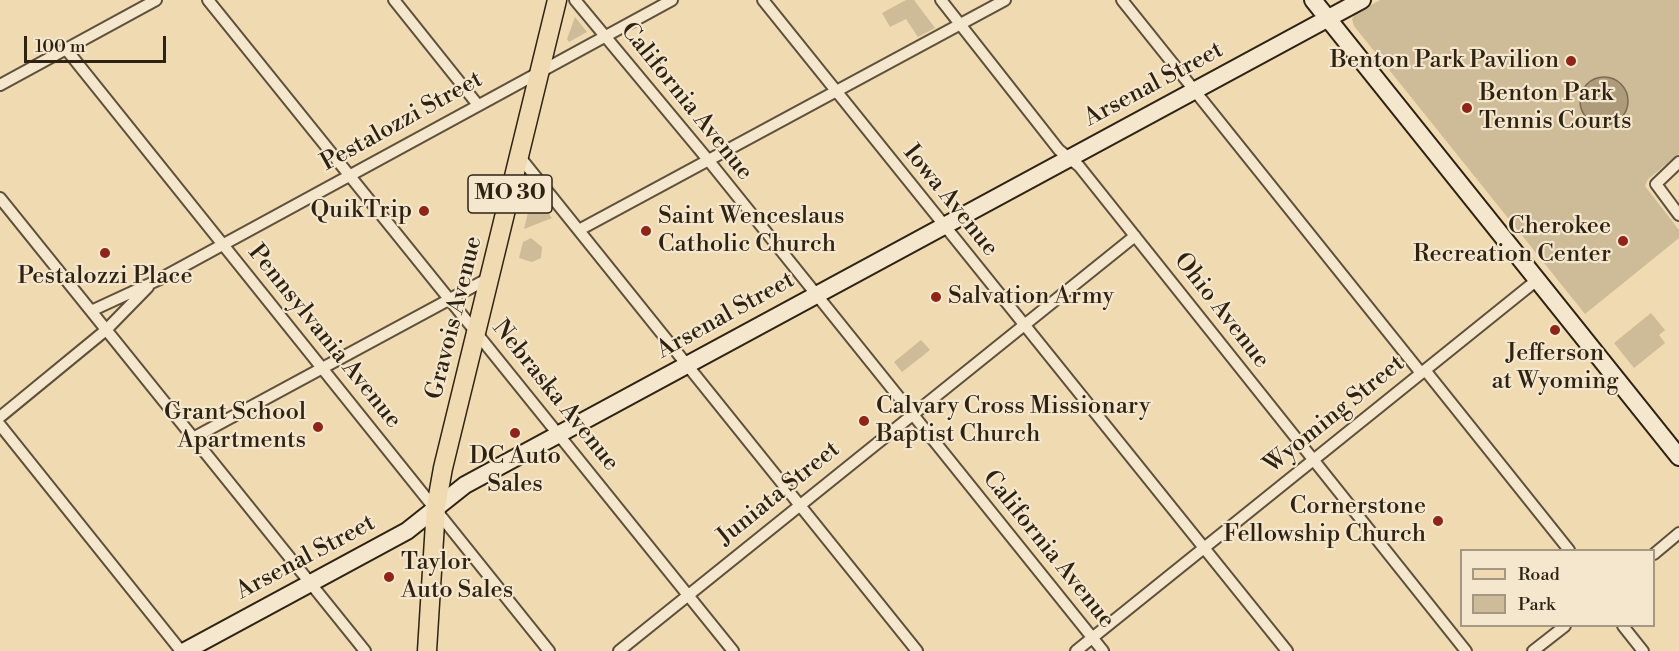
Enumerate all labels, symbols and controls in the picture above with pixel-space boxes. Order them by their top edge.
street label: California Avenue [614,17,758,187]
scale bar [27,24,170,62]
text: 100 m [35,35,86,58]
street label: Arsenal Street [1080,36,1228,134]
place label: Benton Park Pavilion [1330,47,1559,75]
marker: Benton Park Pavilion [1564,54,1578,68]
street label: Pestalozzi Street [316,66,488,178]
place label: Benton Park Tennis Courts [1479,80,1632,136]
marker: Benton Park Tennis Courts [1460,101,1474,115]
street label: Iowa Avenue [896,139,1004,263]
road number: MO 30 [468,175,552,213]
place label: QuikTrip [311,197,412,225]
place label: Saint Wenceslaus Catholic Church [658,203,844,259]
marker: QuikTrip [417,204,431,218]
place label: Cherokee Recreation Center [1413,213,1611,269]
marker: Saint Wenceslaus Catholic Church [639,224,653,238]
street label: Gravois Avenue [421,233,489,403]
marker: Cherokee Recreation Center [1616,234,1630,248]
street label: Pennsylvania Avenue [241,239,407,435]
marker: Pestalozzi Place [98,246,112,260]
street label: Ohio Avenue [1167,248,1275,374]
place label: Pestalozzi Place [17,263,193,291]
street label: Arsenal Street [652,266,800,366]
place label: Salvation Army [948,283,1114,311]
marker: Salvation Army [929,290,943,304]
street label: Nebraska Avenue [485,315,625,477]
marker: Jefferson at Wyoming [1548,323,1562,337]
place label: Jefferson at Wyoming [1491,340,1619,396]
street label: Wyoming Street [1259,350,1411,480]
place label: Calvary Cross Missionary Baptist Church [876,393,1151,449]
place label: Grant School Apartments [164,399,306,455]
marker: Calvary Cross Missionary Baptist Church [857,414,871,428]
marker: Grant School Apartments [311,420,325,434]
marker: DC Auto Sales [508,426,522,440]
street label: Juniata Street [712,436,846,552]
place label: DC Auto Sales [469,443,561,499]
street label: California Avenue [976,465,1120,635]
place label: Cornerstone Fellowship Church [1223,493,1426,549]
street label: Arsenal Street [232,509,380,607]
marker: Cornerstone Fellowship Church [1431,514,1445,528]
place label: Taylor Auto Sales [401,549,513,605]
legend [1460,549,1655,627]
text: Road [1518,563,1560,586]
marker: Taylor Auto Sales [382,570,396,584]
text: Park [1518,593,1555,616]

